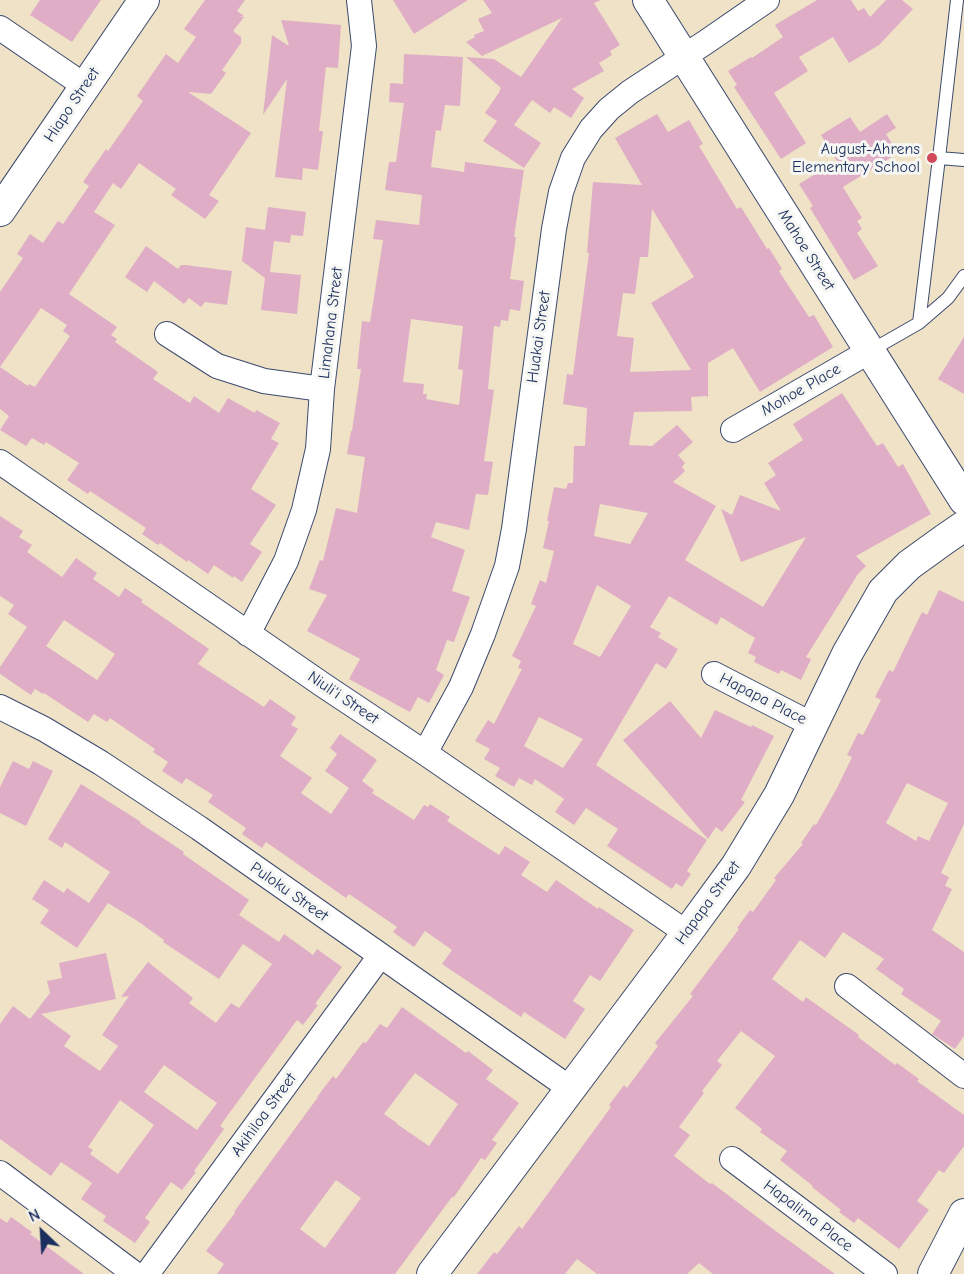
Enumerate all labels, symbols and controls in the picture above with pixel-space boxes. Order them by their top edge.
street label: Hiapo Street [40,64,104,146]
place label: August-Ahrens Elementary School [792,139,920,177]
marker: August-Ahrens Elementary School [925,151,939,165]
street label: Mahoe Street [773,206,839,294]
street label: Limahana Street [315,266,347,380]
street label: Huakai Street [523,290,555,384]
street label: Mohoe Place [758,360,844,420]
street label: Niuli'i Street [304,667,382,729]
street label: Hapapa Place [716,669,810,729]
street label: Hapapa Street [671,857,745,949]
street label: Puloku Street [246,858,332,926]
street label: Akihiloa Street [227,1070,301,1160]
street label: Hapalima Place [759,1176,857,1256]
north arrow [12,1202,72,1262]
text: N [26,1205,43,1226]

